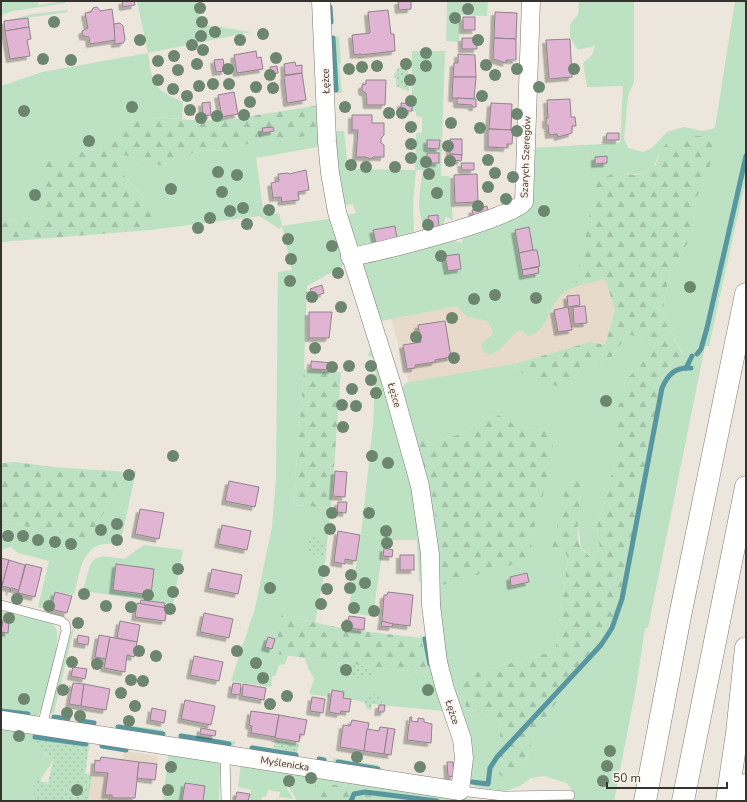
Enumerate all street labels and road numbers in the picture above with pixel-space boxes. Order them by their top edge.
street label: Łężce [319,68,333,95]
street label: Szarych Szeregów [518,115,534,198]
street label: Łężce [384,380,404,409]
street label: Łężce [441,697,463,726]
street label: Myślenicka [259,753,310,775]

